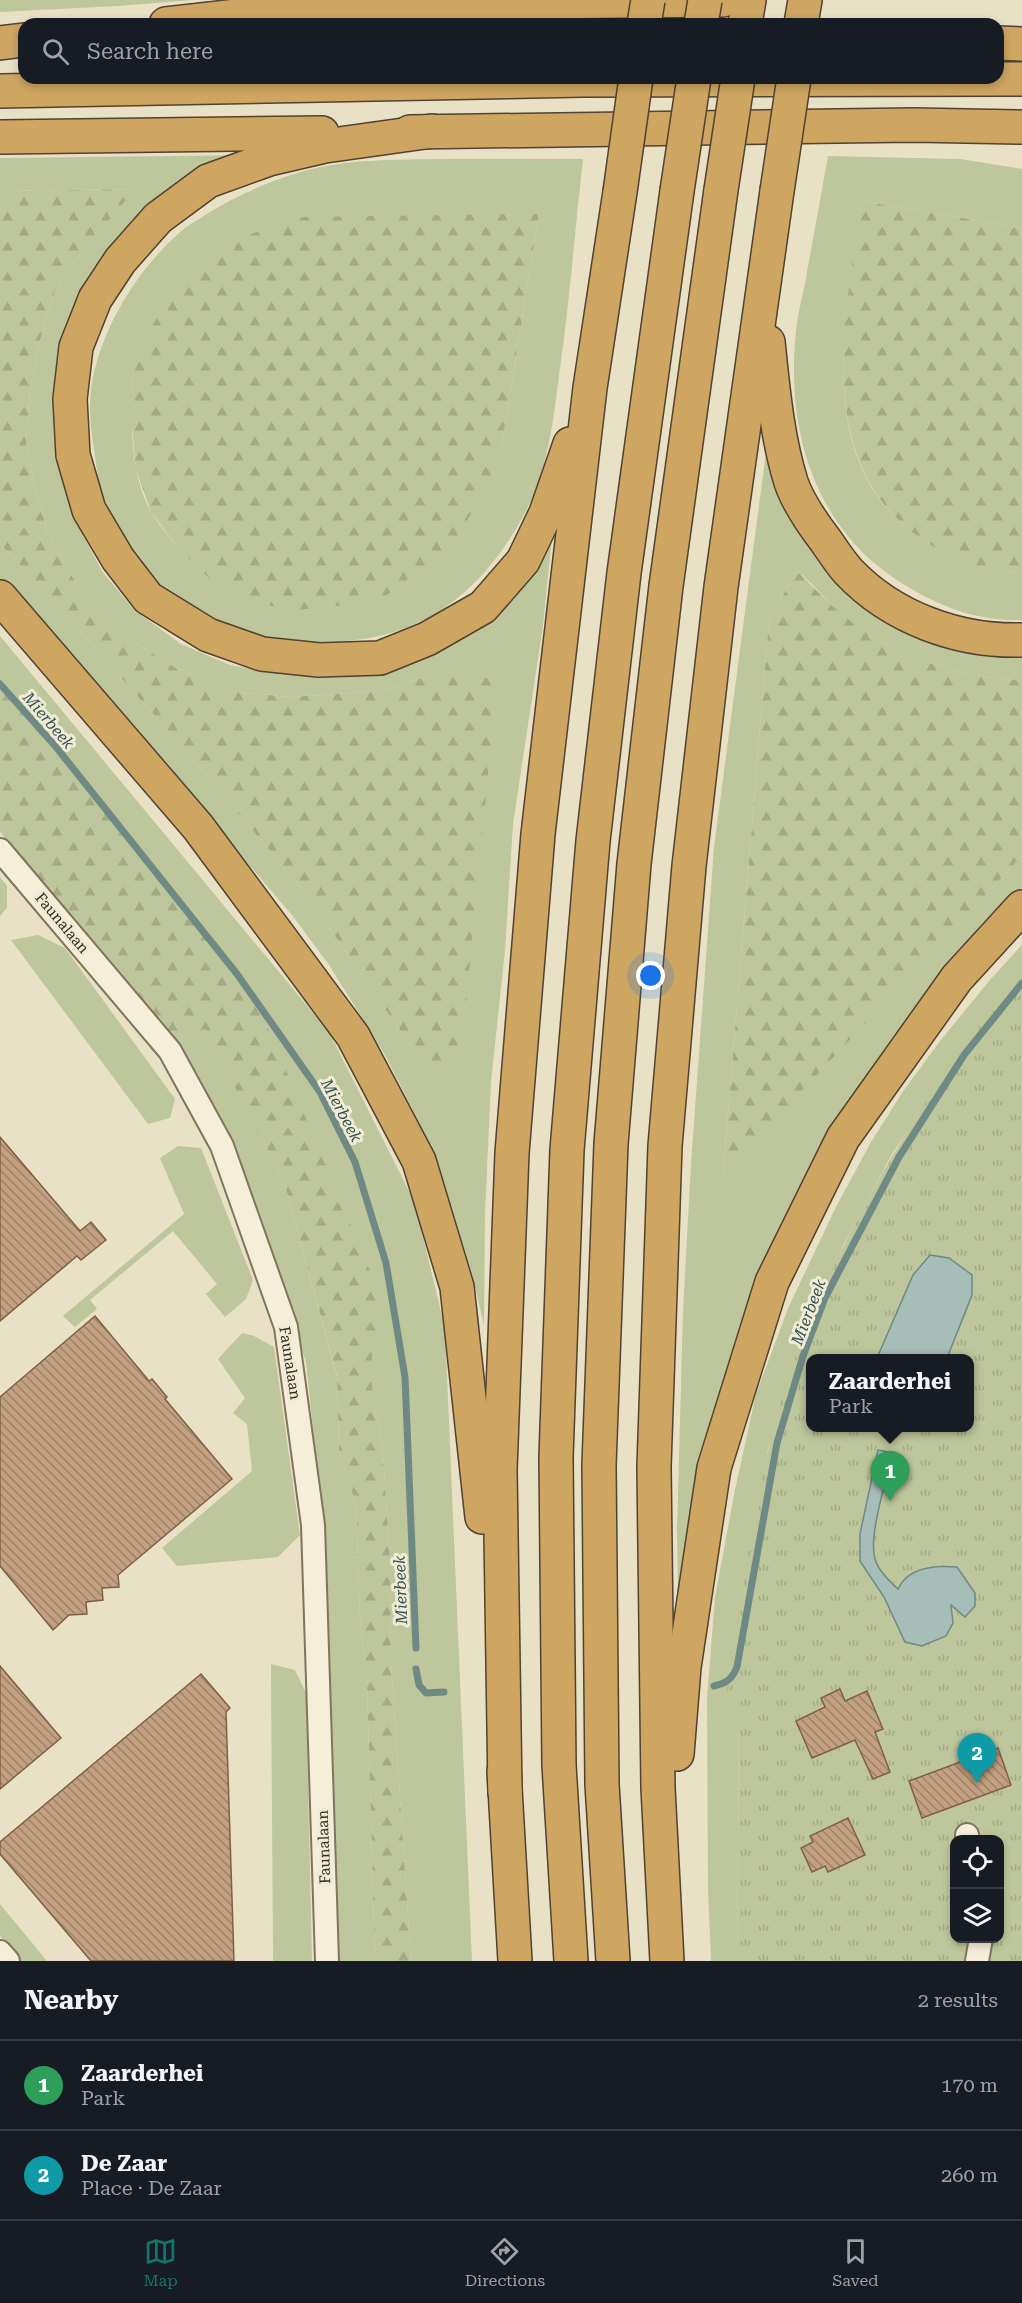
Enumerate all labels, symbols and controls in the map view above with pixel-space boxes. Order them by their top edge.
search box [18,18,1004,84]
icon: search [39,35,72,68]
text: Search here [87,39,213,64]
water label: Mierbeek [18,687,79,753]
street label: Faunalaan [31,889,93,957]
your location [636,961,665,990]
water label: Mierbeek [317,1074,366,1145]
water label: Mierbeek [787,1276,830,1349]
street label: Faunalaan [275,1325,305,1401]
popup [806,1354,974,1432]
text: Zaarderhei [829,1369,951,1394]
text: Park [829,1394,873,1418]
pin: 1 [870,1452,910,1501]
water label: Mierbeek [390,1555,411,1626]
pin: 2 [958,1734,996,1783]
street label: Faunalaan [314,1809,334,1884]
map controls [950,1835,1004,1943]
button: locate [950,1835,1004,1889]
button: layers [950,1889,1004,1943]
text: Nearby [24,1985,118,2015]
text: 2 results [918,1988,998,2012]
text: Zaarderhei [81,2061,203,2086]
text: 1 [38,2073,49,2097]
text: 170 m [941,2073,998,2097]
text: Park [81,2086,125,2110]
text: De Zaar [81,2151,167,2176]
text: 2 [38,2163,49,2187]
text: 260 m [941,2163,998,2187]
text: Place · De Zaar [81,2176,222,2200]
tab: Map [143,2235,178,2290]
tab: Directions [465,2235,545,2290]
tab: Saved [832,2235,879,2290]

